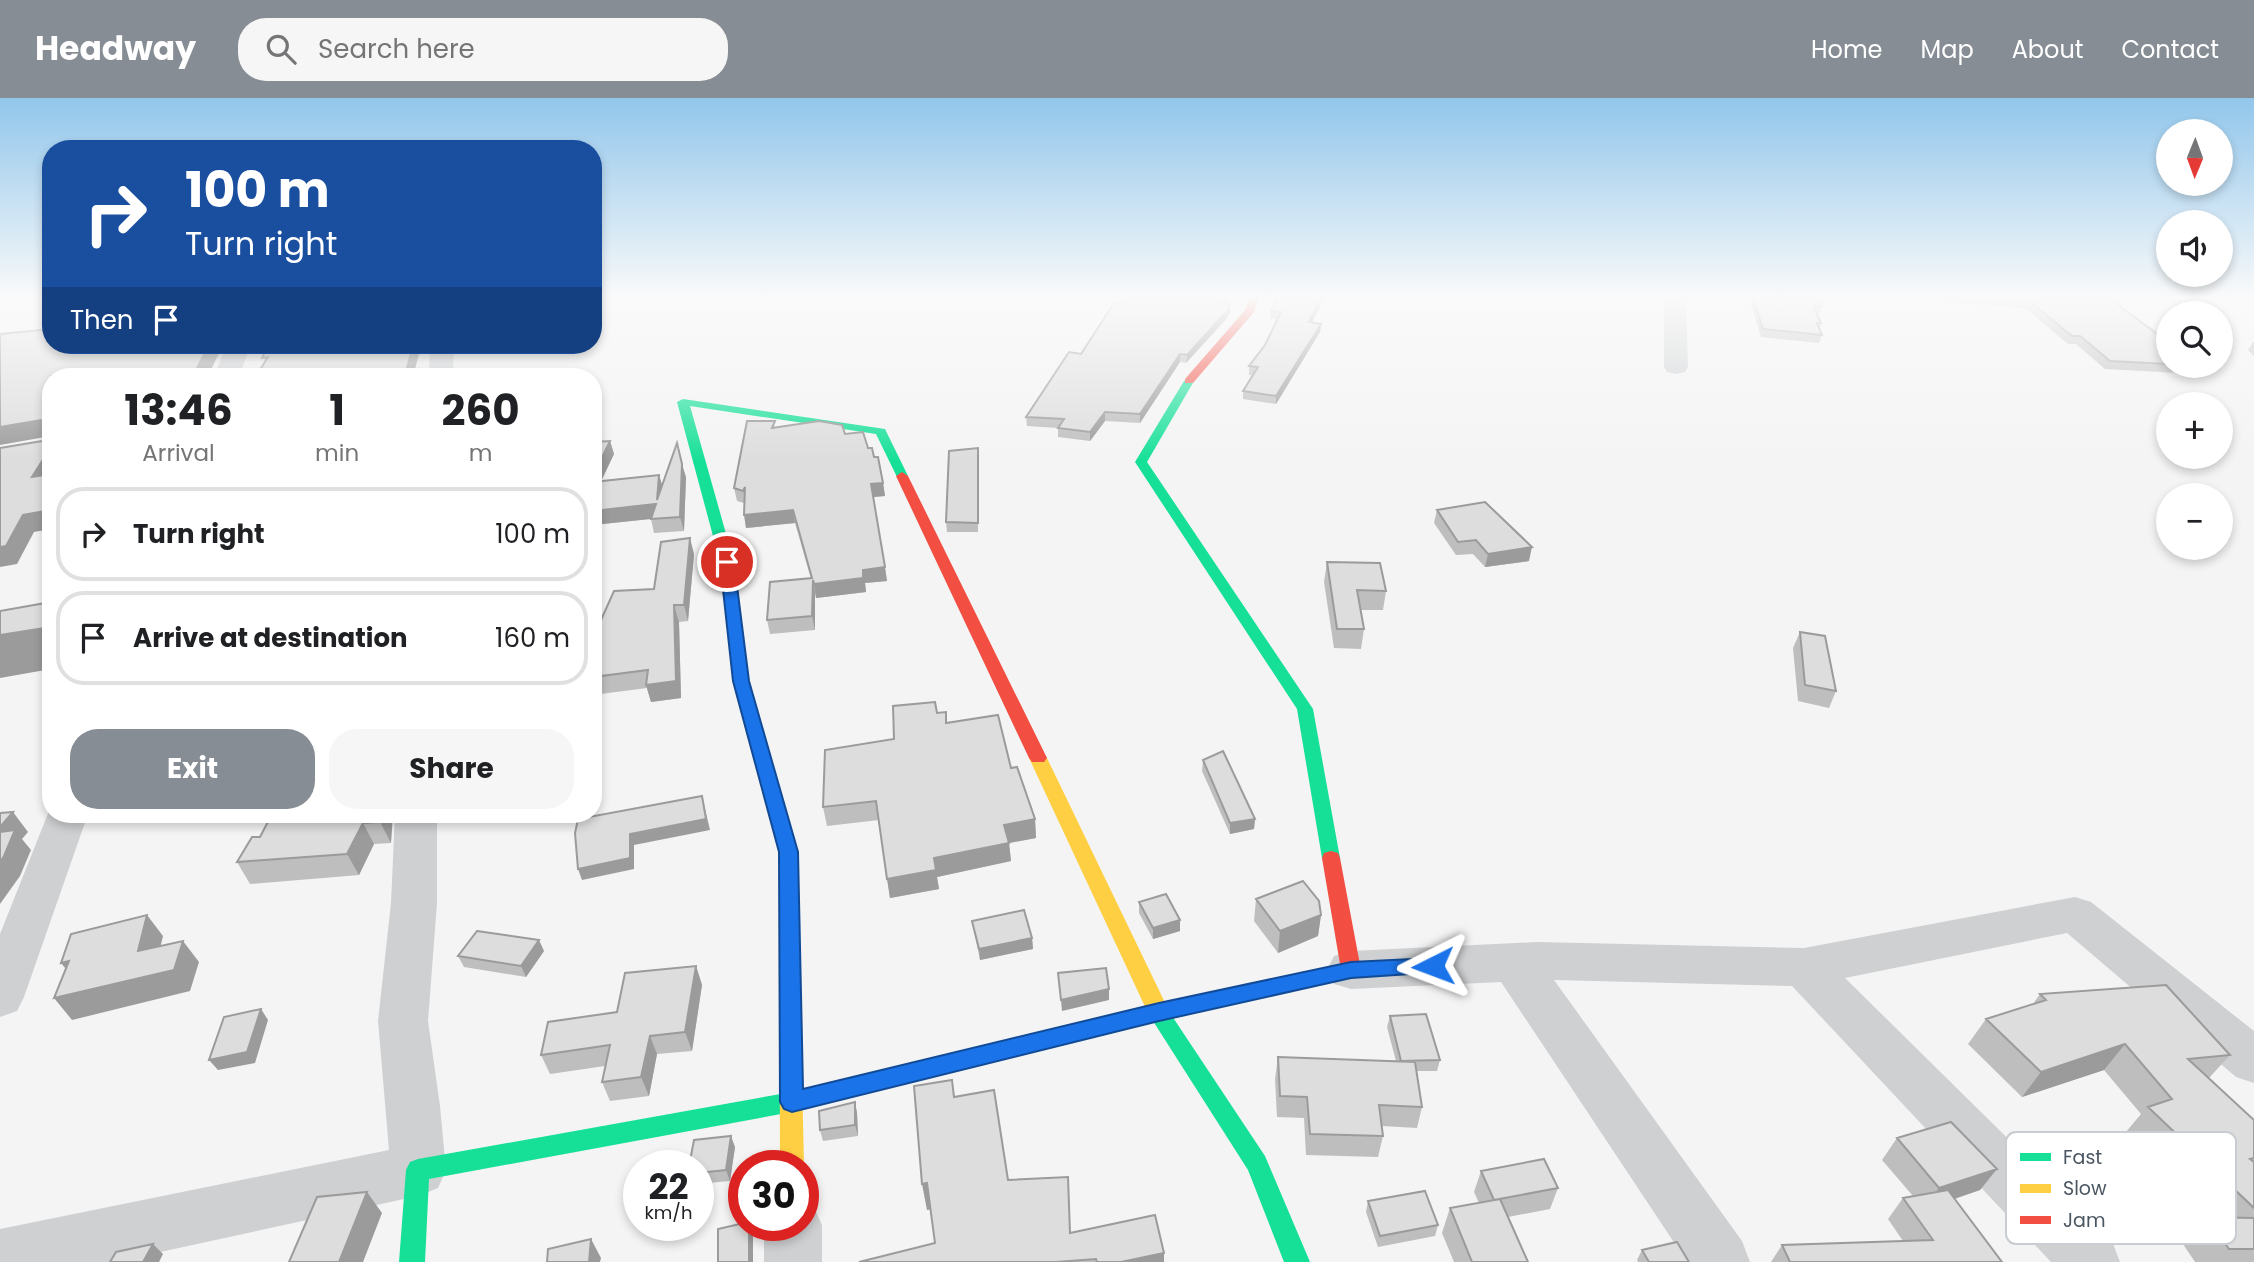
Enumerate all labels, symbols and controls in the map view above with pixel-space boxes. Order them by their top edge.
search box [238,18,728,81]
text: Headway [35,25,196,72]
icon: search [262,30,300,68]
text: Search here [318,31,475,67]
text: Home [1811,33,1883,66]
text: Map [1921,33,1974,66]
text: About [2012,33,2083,66]
text: Contact [2121,33,2219,66]
north arrow [2156,119,2233,196]
map controls [2156,119,2233,560]
text: 100 m [185,156,330,224]
icon: right [70,168,161,259]
button: sound [2156,210,2233,287]
text: Turn right [185,221,337,266]
icon: arrive [147,301,185,339]
button: search [2156,301,2233,378]
text: Then [70,302,133,338]
text: 13:46 [124,381,233,440]
text: 1 [329,381,345,440]
text: 260 [441,381,520,440]
button: + [2156,392,2233,469]
text: Arrival [142,437,215,469]
text: min [315,437,359,469]
text: m [469,437,492,469]
button: − [2156,483,2233,560]
icon: right [74,515,112,553]
text: Turn right [133,516,265,552]
text: 100 m [495,516,570,552]
pin [697,532,757,592]
icon: arrive [708,543,746,581]
icon: arrive [74,619,112,657]
text: Arrive at destination [133,620,408,656]
text: 160 m [495,620,570,656]
button: Exit [70,729,315,809]
button: Share [329,729,574,809]
position arrow [1396,929,1470,1003]
legend [2006,1132,2236,1244]
text: Fast [2063,1144,2102,1171]
speed limit sign: 30 [728,1150,819,1241]
text: 22 [649,1162,688,1211]
text: Slow [2063,1175,2107,1202]
text: km/h [645,1200,692,1225]
text: Jam [2063,1207,2105,1234]

